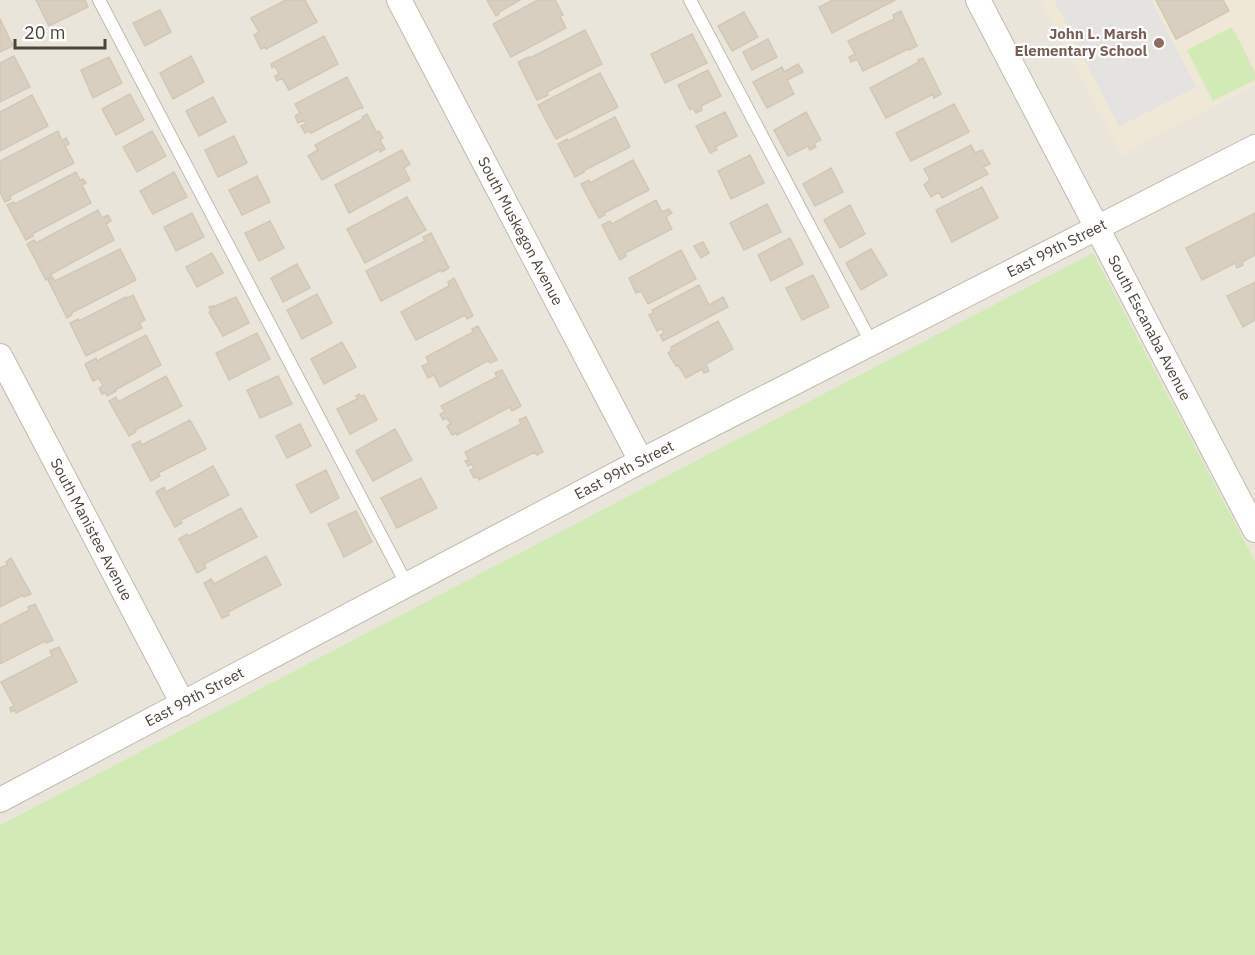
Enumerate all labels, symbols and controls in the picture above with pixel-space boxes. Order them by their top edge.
scale bar [15,12,105,50]
text: 20 m [24,21,66,44]
place label: John L. Marsh Elementary School [1015,24,1147,60]
marker: John L. Marsh Elementary School [1152,36,1166,50]
street label: South Muskegon Avenue [474,153,568,309]
street label: East 99th Street [1003,215,1109,281]
street label: South Escanaba Avenue [1104,252,1196,404]
street label: East 99th Street [571,436,677,503]
street label: South Manistee Avenue [46,455,137,604]
street label: East 99th Street [141,663,247,731]

